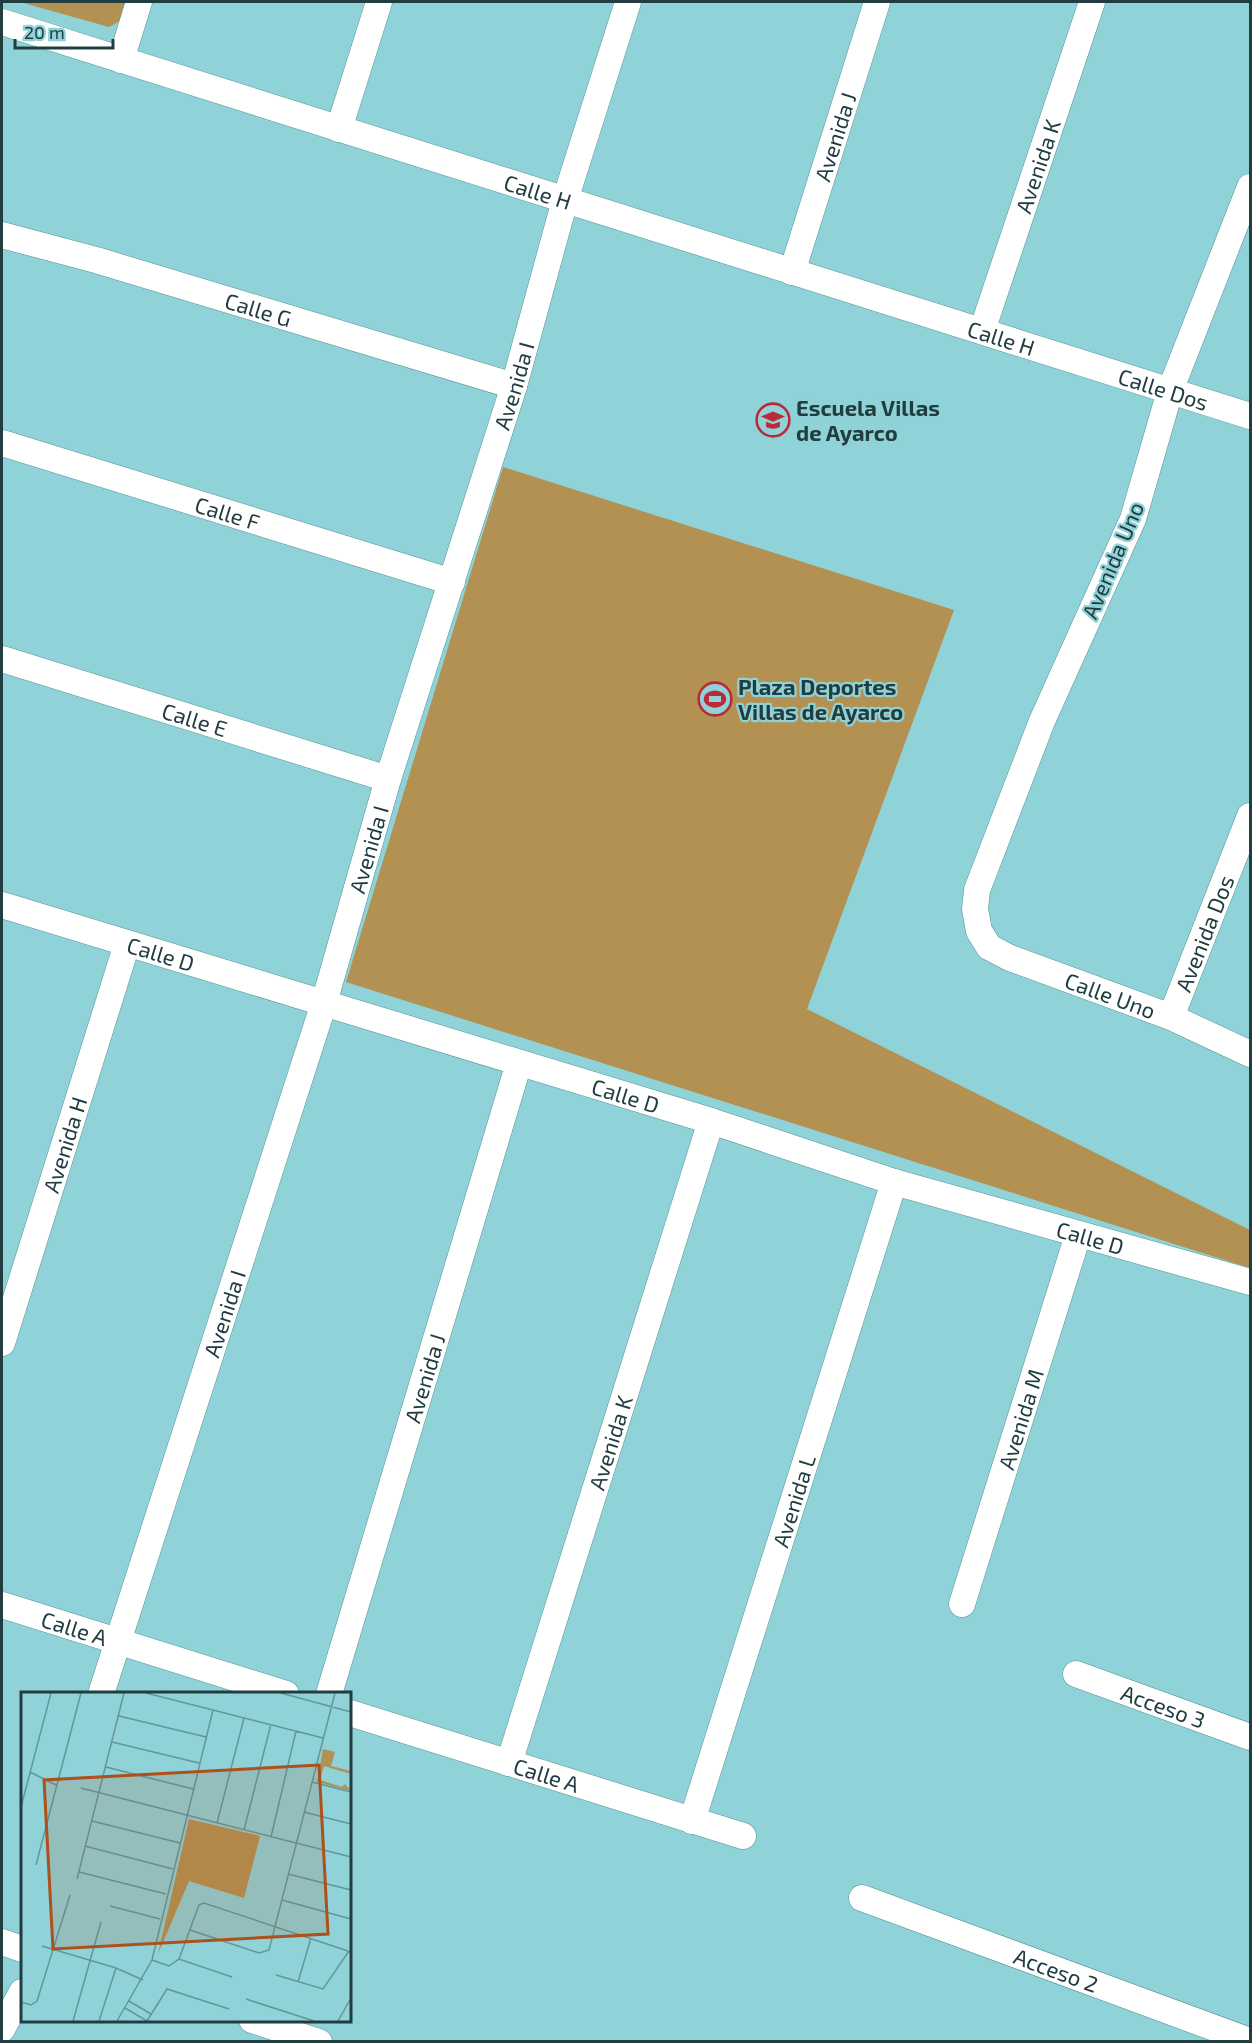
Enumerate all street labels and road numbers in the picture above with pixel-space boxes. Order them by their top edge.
street label: Avenida J [809,89,861,184]
street label: Avenida K [1009,116,1065,216]
street label: Calle H [501,168,575,214]
street label: Calle G [222,287,295,331]
street label: Calle H [964,315,1038,360]
street label: Avenida I [488,339,539,433]
street label: Calle Dos [1115,362,1212,415]
street label: Calle F [192,490,263,535]
street label: Avenida Uno [1076,498,1148,622]
street label: Calle E [159,697,231,741]
street label: Avenida I [343,802,393,896]
street label: Avenida Dos [1169,871,1238,995]
street label: Calle D [124,931,198,976]
street label: Calle Uno [1062,966,1159,1023]
street label: Calle D [589,1073,663,1118]
street label: Avenida H [37,1093,91,1196]
street label: Calle D [1054,1215,1127,1259]
street label: Avenida I [198,1266,250,1360]
street label: Avenida J [399,1330,450,1426]
street label: Avenida M [992,1366,1048,1472]
street label: Avenida K [583,1392,637,1493]
street label: Avenida L [766,1451,820,1550]
street label: Calle A [38,1605,111,1650]
street label: Acceso 3 [1118,1679,1209,1733]
street label: Calle A [510,1752,583,1797]
street label: Acceso 2 [1011,1942,1102,1997]

